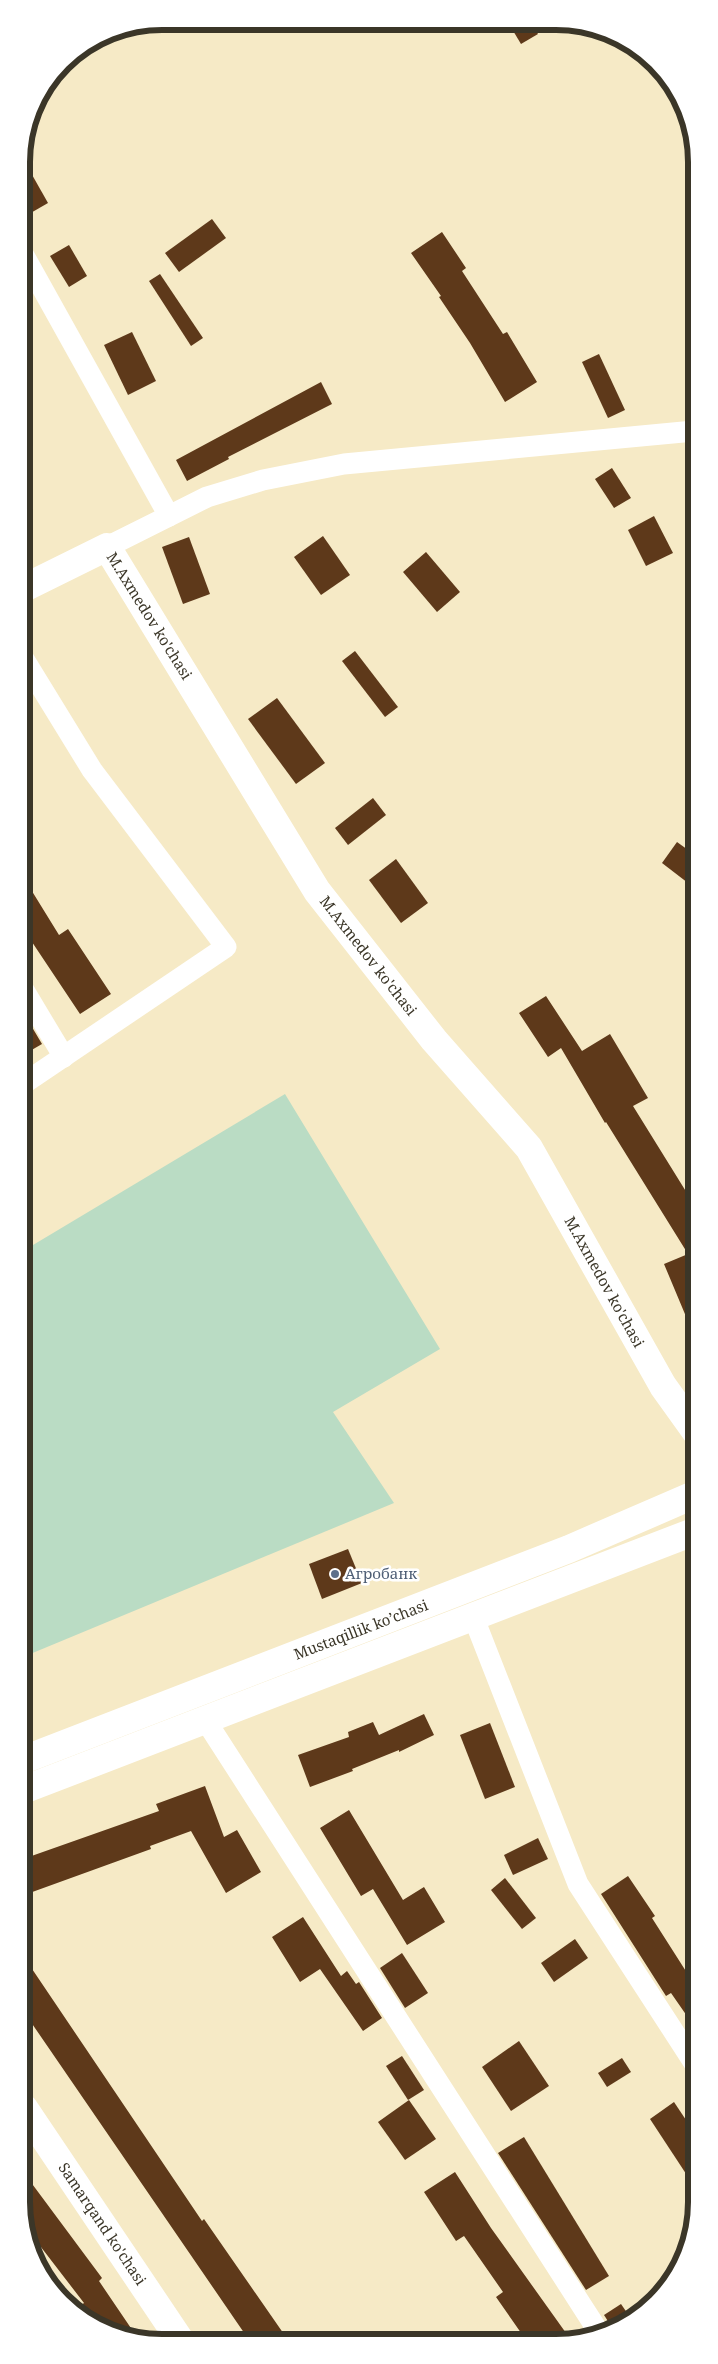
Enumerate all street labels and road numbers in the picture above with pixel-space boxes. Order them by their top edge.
street label: M.Axmedov ko'chasi [102,548,197,683]
street label: M.Axmedov ko'chasi [316,891,422,1020]
street label: M.Axmedov ko'chasi [561,1212,649,1351]
street label: Mustaqillik ko’chasi [291,1594,431,1664]
street label: Samarqand ko'chasi [54,2158,151,2289]

